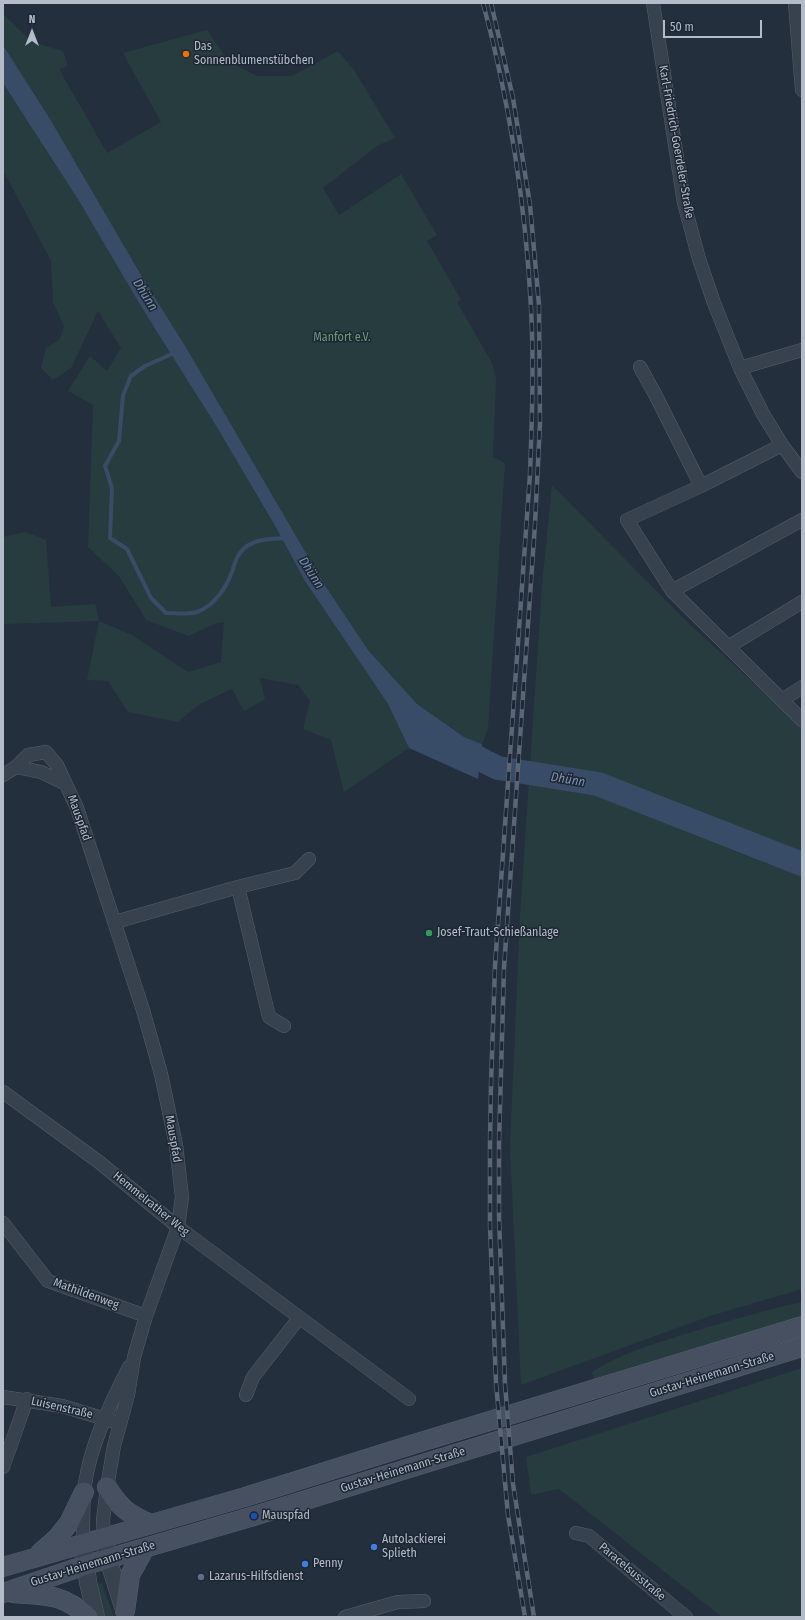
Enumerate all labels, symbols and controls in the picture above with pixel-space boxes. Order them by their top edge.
north arrow [12,12,52,52]
scale bar [665,12,764,38]
text: N [29,13,35,26]
text: 50 m [670,20,694,34]
place label: Das Sonnenblumenstübchen [194,40,314,68]
marker: Das Sonnenblumenstübchen [181,49,191,59]
street label: Karl-Friedrich-Goerdeler-Straße [655,64,697,220]
water label: Dhünn [129,276,161,314]
park label: Manfort e.V. [313,331,371,345]
water label: Dhünn [295,554,327,592]
water label: Dhünn [550,770,586,790]
street label: Mauspfad [64,793,94,843]
place label: Josef-Traut-Schießanlage [437,926,559,940]
marker: Josef-Traut-Schießanlage [424,928,434,938]
street label: Mauspfad [162,1114,184,1164]
street label: Hemmelrather Weg [110,1169,192,1239]
street label: Mathildenweg [51,1275,121,1313]
street label: Gustav-Heinemann-Straße [648,1349,776,1401]
street label: Luisenstraße [30,1394,94,1422]
street label: Gustav-Heinemann-Straße [339,1444,467,1496]
place label: Mauspfad [262,1509,310,1523]
marker: Mauspfad [249,1511,259,1521]
place label: Autolackierei Splieth [382,1533,446,1561]
street label: Gustav-Heinemann-Straße [29,1538,157,1590]
street label: Paracelsusstraße [596,1540,668,1604]
marker: Autolackierei Splieth [369,1542,379,1552]
place label: Penny [313,1557,343,1571]
marker: Penny [300,1559,310,1569]
place label: Lazarus-Hilfsdienst [209,1570,303,1584]
marker: Lazarus-Hilfsdienst [196,1572,206,1582]

